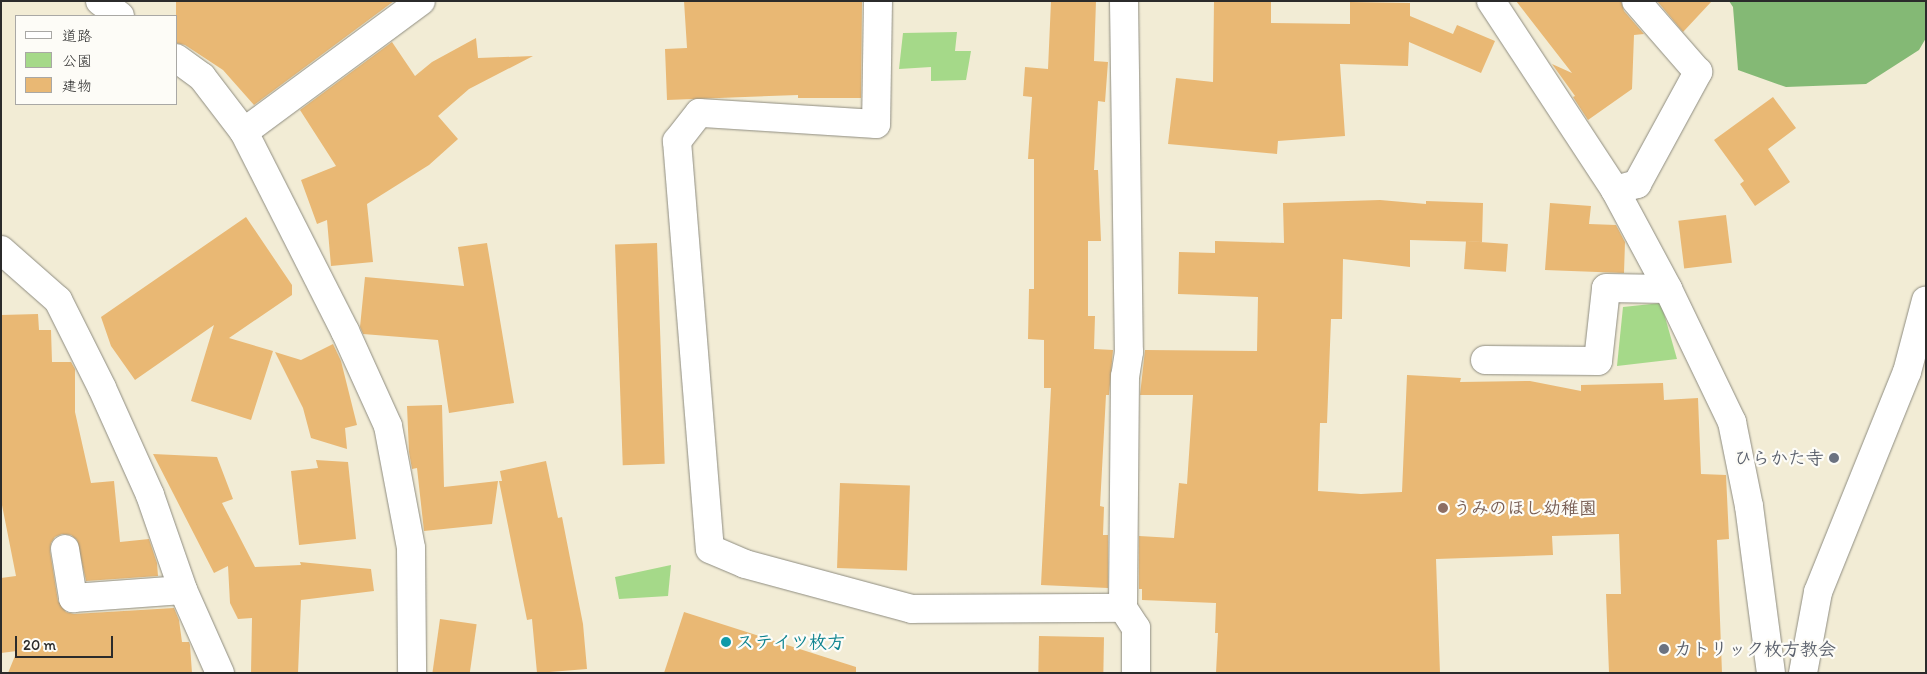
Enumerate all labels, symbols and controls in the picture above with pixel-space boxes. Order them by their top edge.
legend [15,15,178,105]
text: 道路 [62,27,92,45]
text: 公園 [62,52,92,70]
text: 建物 [62,77,92,95]
place label: ひらかた寺 [1734,447,1824,469]
marker: ひらかた寺 [1828,452,1840,464]
place label: うみのほし幼稚園 [1453,497,1597,519]
marker: うみのほし幼稚園 [1437,502,1449,514]
scale bar [18,626,115,658]
place label: ステイツ枚方 [736,631,844,653]
text: 20 m [23,636,56,654]
marker: ステイツ枚方 [720,636,732,648]
place label: カトリック枚方教会 [1674,638,1836,660]
marker: カトリック枚方教会 [1658,643,1670,655]

